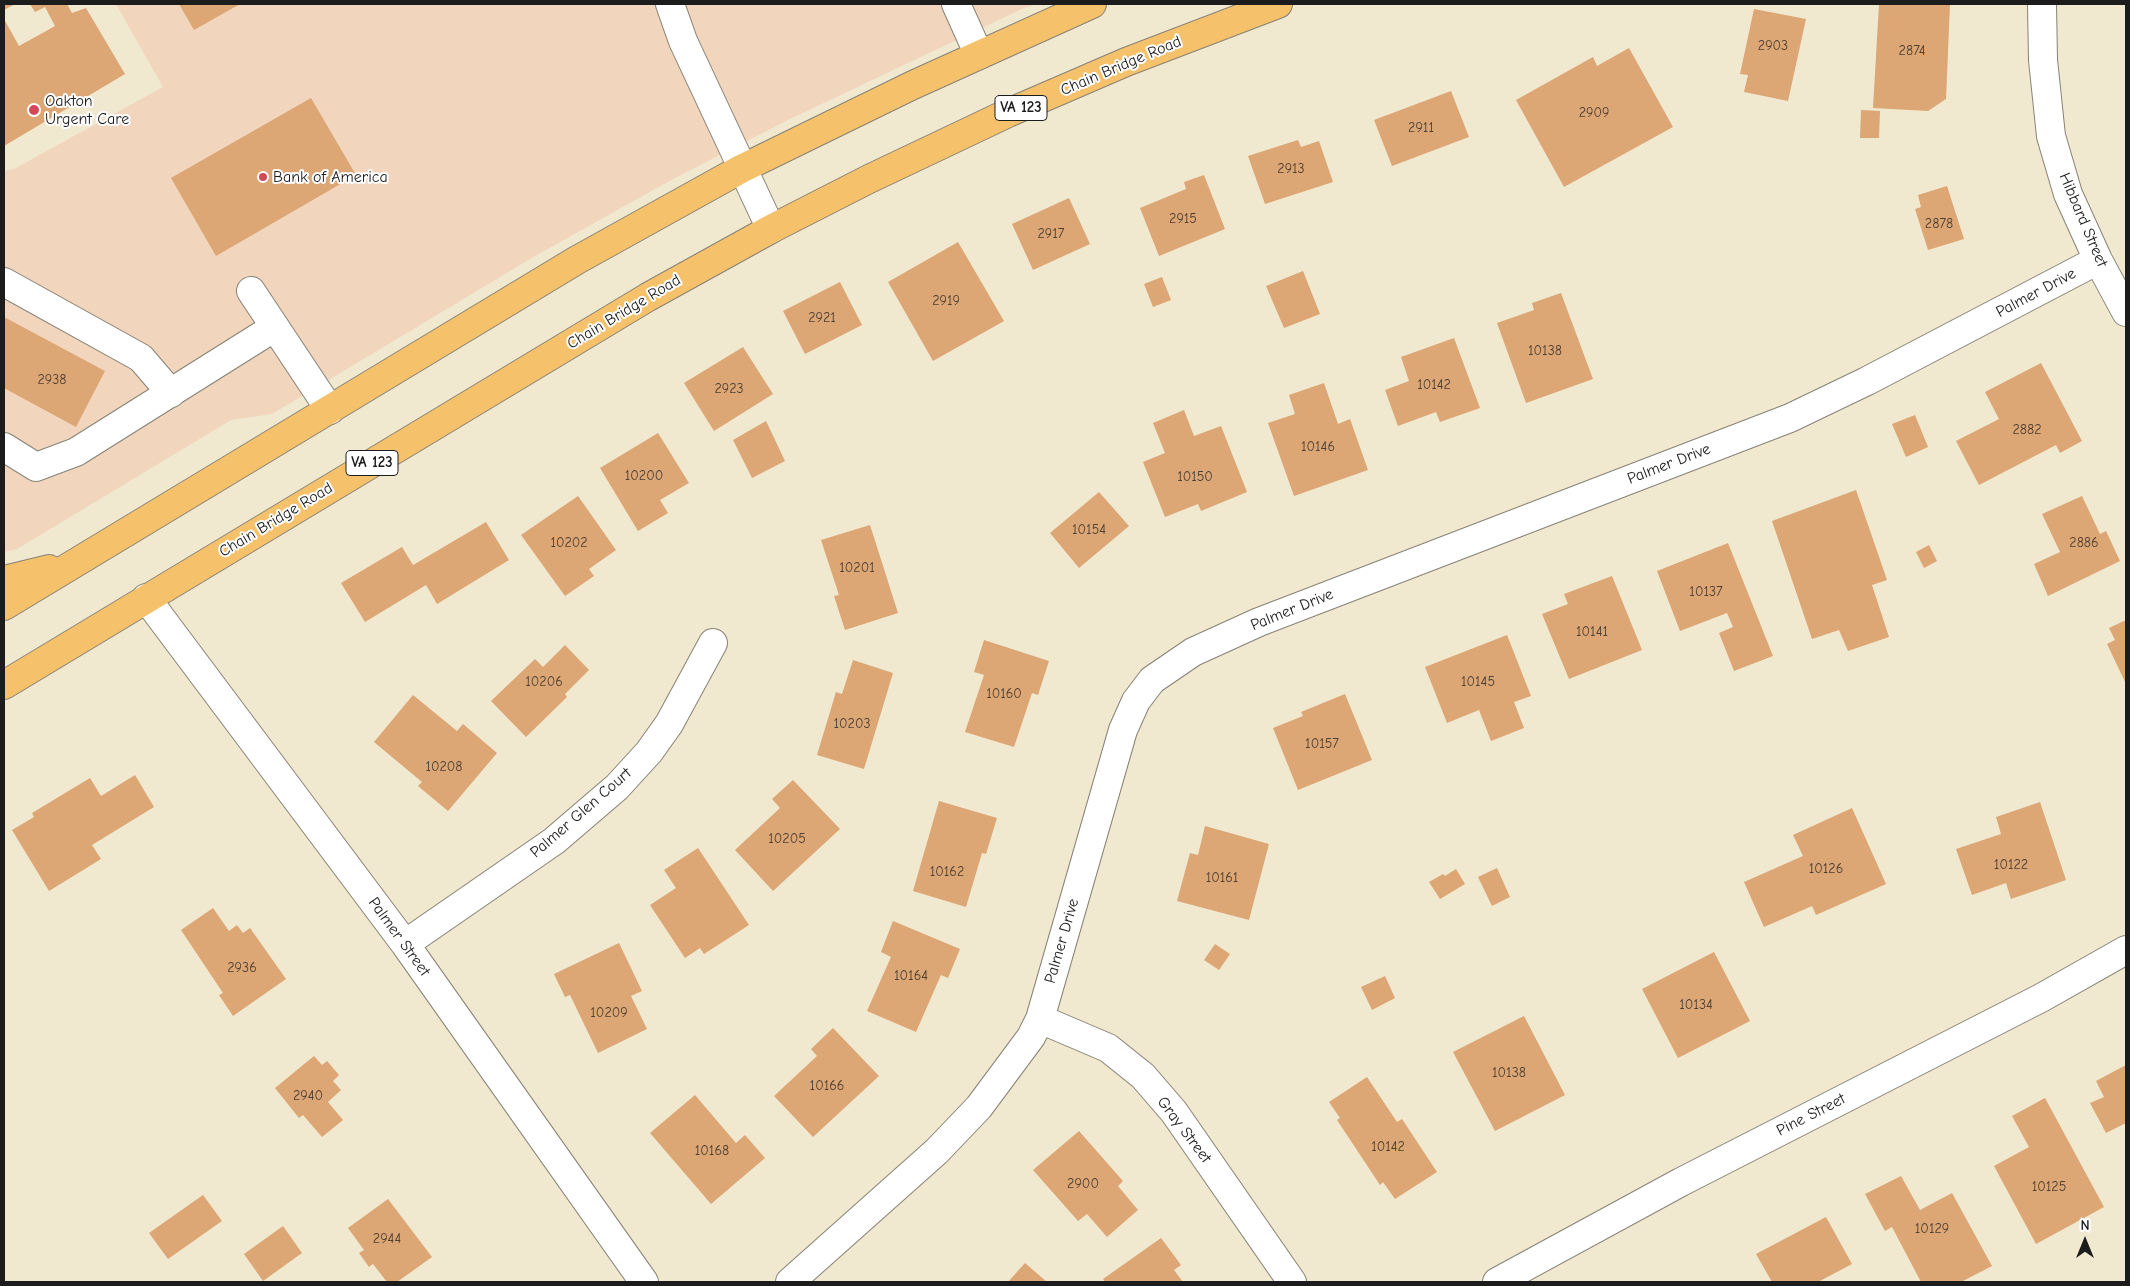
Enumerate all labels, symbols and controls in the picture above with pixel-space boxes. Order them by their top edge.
street label: Chain Bridge Road [1058,32,1184,100]
house number: 2903 [1758,38,1788,54]
house number: 2874 [1899,43,1925,59]
place label: Oakton Urgent Care [45,91,129,129]
road number: VA 123 [995,96,1047,120]
marker: Oakton Urgent Care [27,103,41,117]
house number: 2909 [1579,105,1609,121]
house number: 2911 [1408,120,1434,136]
house number: 2913 [1277,161,1305,177]
place label: Bank of America [273,167,388,187]
street label: Hibbard Street [2055,170,2111,270]
marker: Bank of America [257,171,269,183]
house number: 2915 [1169,211,1197,227]
house number: 2878 [1925,216,1953,232]
house number: 2917 [1038,226,1064,242]
street label: Palmer Drive [1993,264,2079,322]
street label: Chain Bridge Road [564,270,684,354]
house number: 2919 [932,293,960,309]
house number: 2921 [808,310,836,326]
house number: 10138 [1528,343,1562,359]
house number: 2938 [37,372,67,388]
house number: 10142 [1417,377,1451,393]
house number: 2923 [714,381,744,397]
house number: 2882 [2012,422,2042,438]
house number: 10146 [1301,439,1335,455]
street label: Palmer Drive [1625,439,1713,489]
road number: VA 123 [346,450,398,476]
house number: 10200 [625,468,663,484]
house number: 10150 [1177,469,1213,485]
street label: Chain Bridge Road [216,478,336,562]
house number: 10154 [1072,522,1106,538]
house number: 10202 [550,535,588,551]
house number: 2886 [2069,535,2099,551]
house number: 10201 [839,560,875,576]
house number: 10137 [1689,584,1723,600]
street label: Palmer Drive [1248,585,1336,635]
house number: 10141 [1576,624,1608,640]
house number: 10206 [525,674,563,690]
house number: 10145 [1461,674,1495,690]
house number: 10160 [986,686,1022,702]
house number: 10203 [833,716,871,732]
house number: 10157 [1305,736,1339,752]
house number: 10208 [425,759,463,775]
street label: Palmer Glen Court [527,764,635,862]
house number: 10205 [768,831,806,847]
house number: 10122 [1994,857,2028,873]
house number: 10126 [1809,861,1843,877]
house number: 10162 [930,864,964,880]
house number: 10161 [1206,870,1238,886]
street label: Palmer Street [364,894,434,980]
street label: Palmer Drive [1041,896,1083,986]
house number: 2936 [227,960,257,976]
house number: 10164 [894,968,928,984]
house number: 10134 [1679,997,1713,1013]
house number: 10209 [590,1005,628,1021]
house number: 10138 [1492,1065,1526,1081]
house number: 10166 [810,1078,844,1094]
house number: 2940 [293,1088,323,1104]
street label: Pine Street [1773,1089,1849,1141]
street label: Gray Street [1153,1093,1215,1167]
house number: 10142 [1371,1139,1405,1155]
house number: 10168 [695,1143,729,1159]
house number: 2900 [1067,1176,1099,1192]
house number: 10125 [2032,1179,2066,1195]
north arrow [2060,1216,2110,1266]
text: N [2080,1217,2090,1234]
house number: 10129 [1915,1221,1949,1237]
house number: 2944 [373,1231,401,1247]

